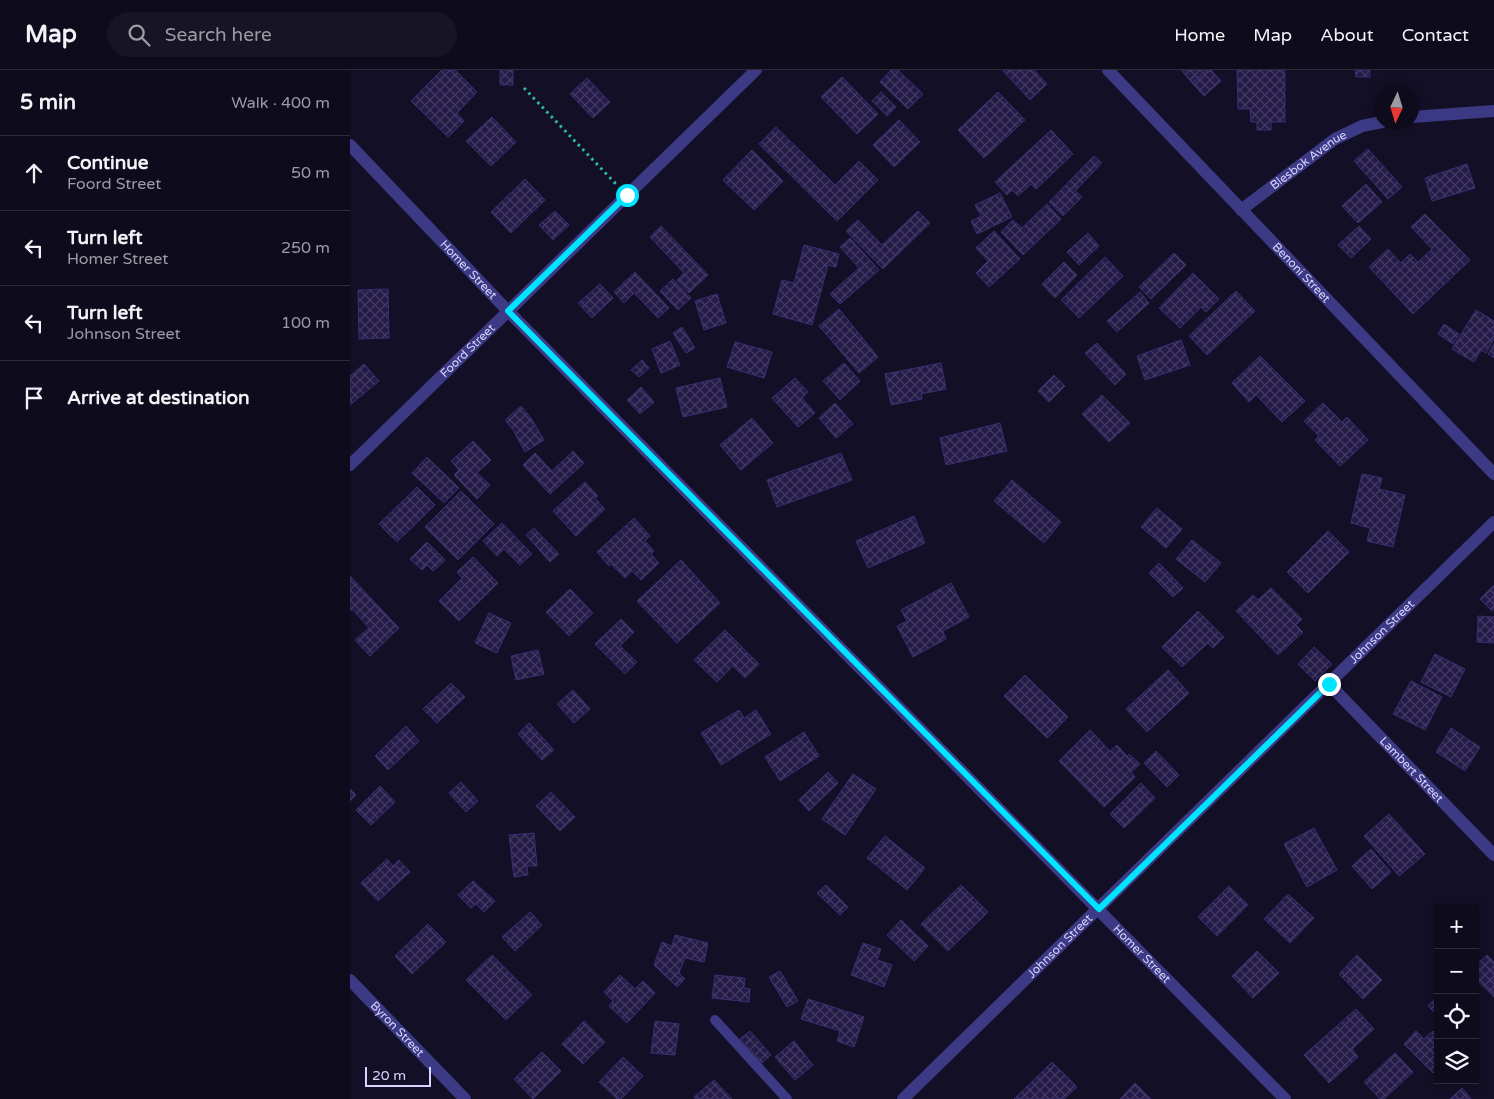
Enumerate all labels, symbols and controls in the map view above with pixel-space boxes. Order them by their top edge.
search box [107,12,457,57]
text: Map [25,20,77,49]
icon: search [125,21,153,49]
text: Search here [165,24,272,46]
text: Home [1174,24,1225,46]
text: Map [1253,24,1292,46]
text: About [1320,24,1374,46]
text: Contact [1402,24,1469,46]
north arrow [1374,85,1419,130]
text: 5 min [20,90,76,115]
text: Walk · 400 m [231,93,330,113]
street label: Blesbok Avenue [1267,127,1349,192]
text: Continue [67,152,149,174]
icon: ahead [20,159,48,187]
text: 50 m [291,163,330,183]
text: Foord Street [67,174,161,194]
route start [616,184,639,207]
text: Turn left [67,227,143,249]
icon: left [20,234,48,262]
street label: Homer Street [437,237,500,302]
text: 250 m [281,238,330,258]
street label: Benoni Street [1270,240,1334,306]
text: Homer Street [67,249,168,269]
text: Turn left [67,302,143,324]
icon: left [20,309,48,337]
text: 100 m [281,313,330,333]
street label: Foord Street [437,321,498,380]
text: Johnson Street [67,324,181,344]
icon: arrive [20,384,48,412]
text: Arrive at destination [67,387,250,409]
street label: Johnson Street [1346,597,1417,666]
route end [1318,673,1341,696]
street label: Lambert Street [1377,734,1447,806]
map controls [1434,904,1479,1084]
button: + [1434,904,1479,949]
street label: Johnson Street [1024,911,1095,981]
street label: Homer Street [1110,922,1174,986]
button: − [1434,949,1479,994]
button: locate [1434,994,1479,1039]
street label: Byron Street [368,998,427,1060]
button: layers [1434,1039,1479,1084]
scale bar [365,1064,431,1087]
text: 20 m [372,1067,406,1084]

